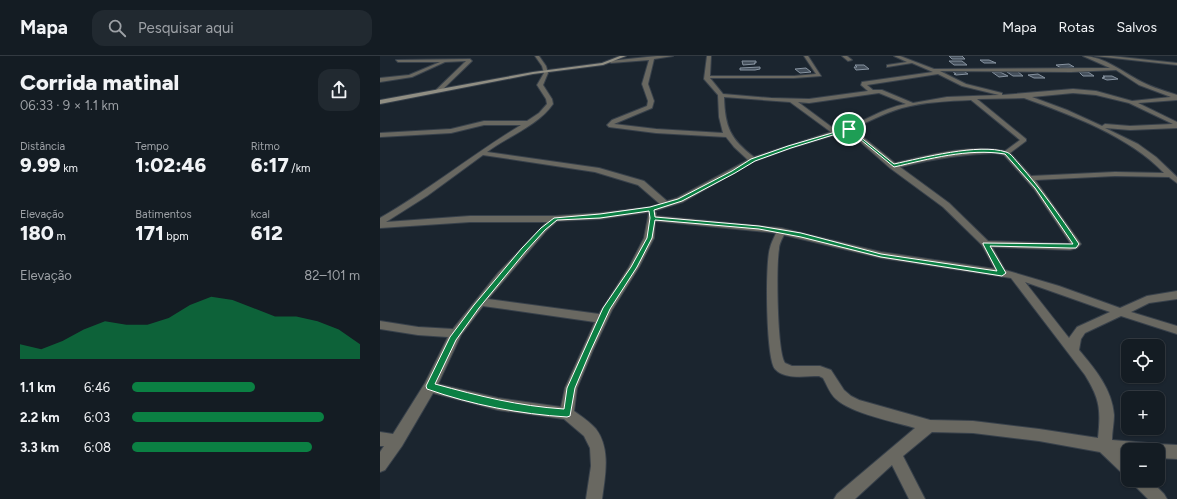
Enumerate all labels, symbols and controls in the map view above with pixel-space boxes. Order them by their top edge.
search box [92,10,372,46]
text: Mapa [20,16,68,39]
icon: search [106,17,128,39]
text: Pesquisar aqui [138,19,234,37]
text: Mapa [1002,19,1037,36]
text: Rotas [1059,19,1094,36]
text: Salvos [1116,19,1157,36]
text: Corrida matinal [20,69,179,96]
button: share [318,69,360,111]
text: 06:33 · 9 × 1.1 km [20,98,119,113]
pin [832,112,866,146]
icon: arrive [838,118,860,140]
text: Distância [20,140,65,153]
text: Tempo [135,140,169,153]
text: Ritmo [251,140,280,153]
text: 9.99 [20,153,61,177]
text: 1:02:46 [135,153,206,177]
text: 6:17 [251,153,289,177]
text: km [61,162,78,175]
text: /km [289,162,310,175]
text: Elevação [20,208,64,221]
text: Batimentos [135,208,192,221]
text: kcal [251,208,270,221]
text: 180 [20,221,54,245]
text: 171 [135,221,164,245]
text: 612 [251,221,283,245]
text: m [54,230,66,243]
text: bpm [164,230,189,243]
text: Elevação [20,268,72,283]
text: 82–101 m [304,268,360,283]
map controls [1121,339,1165,487]
button: locate [1121,339,1165,383]
text: 1.1 km [20,380,56,395]
text: 6:46 [84,380,110,395]
button: + [1121,391,1165,435]
text: 2.2 km [20,410,60,425]
text: 6:03 [84,410,110,425]
text: 3.3 km [20,440,59,455]
text: 6:08 [84,440,111,455]
button: − [1121,443,1165,487]

